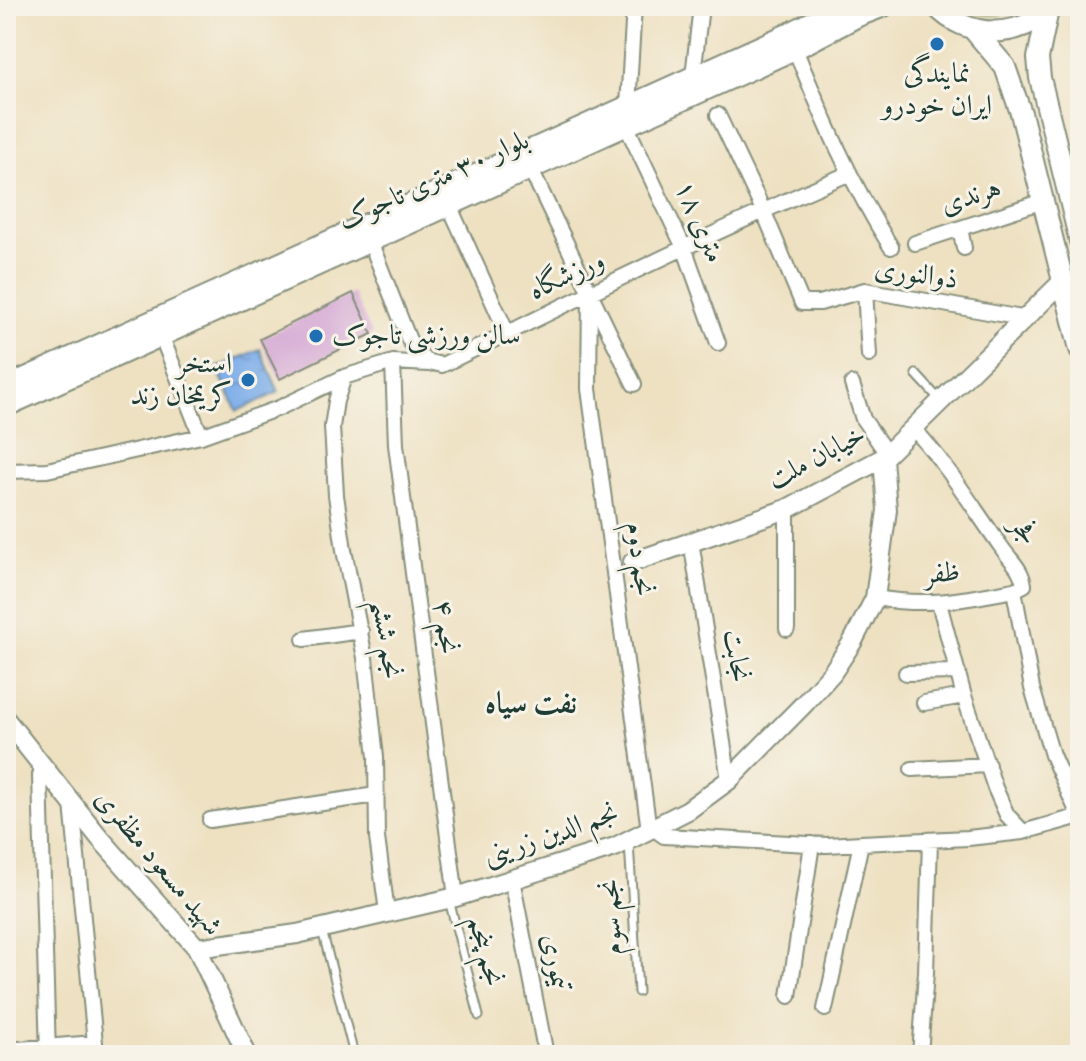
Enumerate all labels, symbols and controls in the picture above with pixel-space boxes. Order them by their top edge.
marker: نمایندگی ایران خودرو [928,35,946,53]
place label: نمایندگی ایران خودرو [879,52,992,126]
street label: بلوار ۳۰ متری تاجوک [332,121,536,241]
street label: هرندی [936,169,1006,225]
street label: ۱۸ متری [664,175,734,269]
street label: ورزشگاه [523,241,611,311]
street label: ذوالنوری [872,250,960,300]
place label: سالن ورزشی تاجوک [332,317,521,356]
marker: سالن ورزشی تاجوک [307,327,325,345]
place label: استخر کریمخان زند [130,345,232,416]
marker: استخر کریمخان زند [239,371,257,389]
street label: خیابان ملت [761,416,873,500]
street label: فجر [998,506,1048,554]
street label: نجم دوم [610,519,664,599]
street label: ظفر [919,553,962,595]
street label: نجم ششم [355,596,412,683]
street label: نجم ۴ [417,597,468,657]
street label: نجابت [713,627,759,685]
district label: نفت سیاه [485,684,577,726]
street label: شهید مسعود مظفری [85,781,231,945]
street label: نجم الدین زرینی [478,794,625,881]
street label: نجم سوم [591,878,638,956]
street label: نجم پنجم [452,911,513,992]
street label: تیموری [530,930,580,995]

